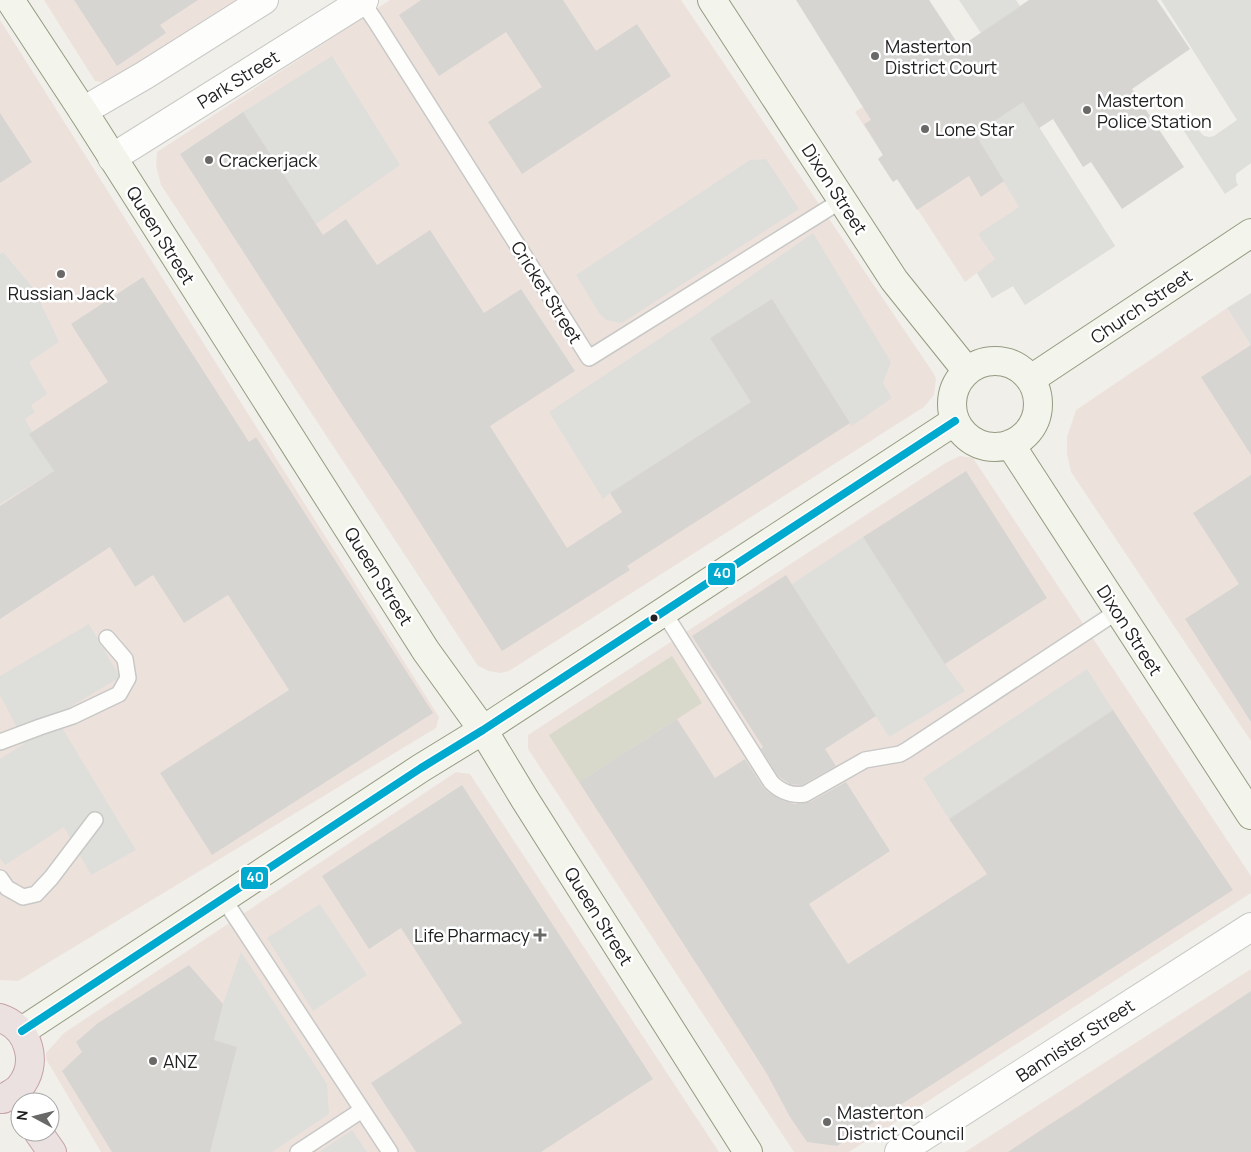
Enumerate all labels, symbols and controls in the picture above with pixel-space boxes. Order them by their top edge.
place label: Masterton District Court [885,34,997,79]
street label: Park Street [192,44,284,114]
marker: Masterton District Court [869,50,881,62]
place label: Masterton Police Station [1097,88,1212,133]
marker: Masterton Police Station [1081,104,1093,116]
place label: Lone Star [935,117,1015,141]
marker: Lone Star [919,123,931,135]
street label: Dixon Street [797,139,873,239]
place label: Crackerjack [219,148,318,172]
marker: Crackerjack [203,154,215,166]
street label: Queen Street [121,181,201,289]
street label: Cricket Street [506,236,588,348]
street label: Church Street [1085,263,1197,349]
marker: Russian Jack [55,268,67,280]
place label: Russian Jack [8,281,115,305]
street label: Queen Street [339,522,419,630]
line badge: 40 [707,562,736,586]
text: 40 [713,563,731,582]
street label: Dixon Street [1092,580,1168,680]
unlabelled marker [649,613,659,623]
street label: Queen Street [559,862,639,970]
line badge: 40 [240,866,269,890]
text: 40 [246,867,264,886]
place label: Life Pharmacy [414,923,530,947]
marker: Life Pharmacy [534,929,546,941]
street label: Bannister Street [1011,993,1139,1087]
place label: ANZ [163,1049,198,1073]
marker: ANZ [147,1055,159,1067]
north arrow [10,1092,60,1142]
place label: Masterton District Council [837,1100,964,1145]
text: N [12,1109,32,1122]
marker: Masterton District Council [821,1116,833,1128]

